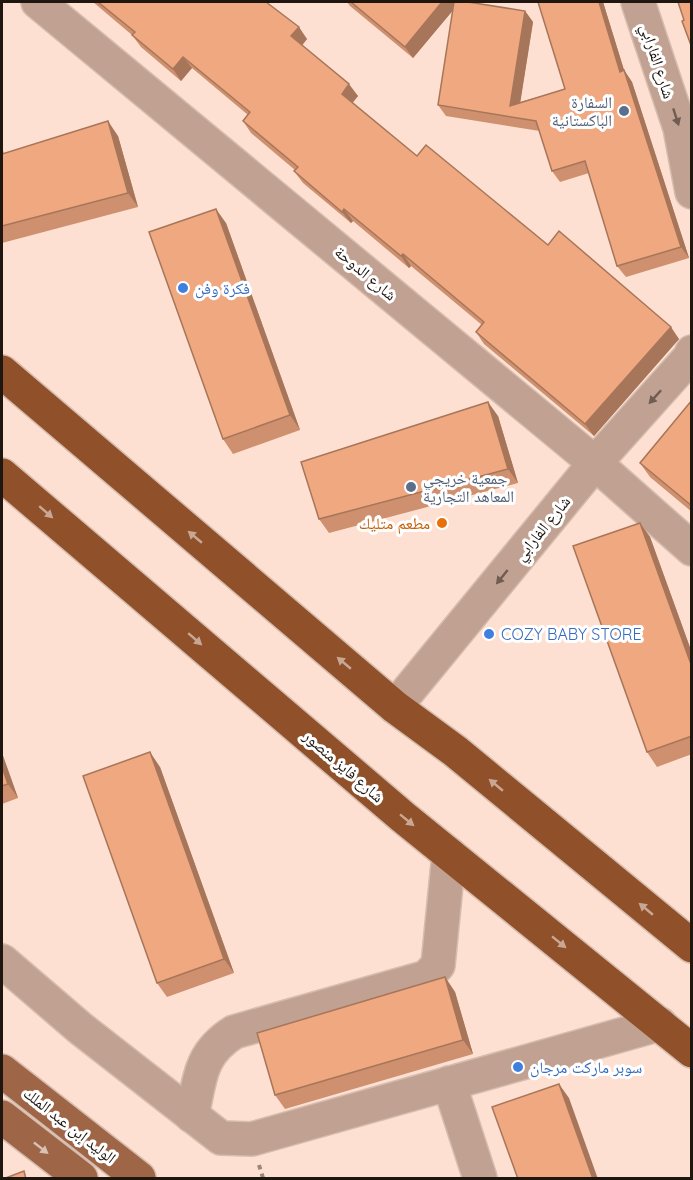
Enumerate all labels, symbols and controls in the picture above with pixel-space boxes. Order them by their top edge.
street label: شارع الفارابي [634,21,680,102]
place label: السفارة الباكستانية [552,92,612,130]
marker: السفارة الباكستانية [617,104,631,118]
one-way arrow [672,108,681,126]
street label: شارع الدوحة [330,241,401,305]
place label: فكرة وفن [195,278,250,299]
marker: فكرة وفن [176,281,190,295]
one-way arrow [648,389,662,404]
place label: جمعية خريجي المعاهد التجارية [423,468,514,506]
marker: جمعية خريجي المعاهد التجارية [404,480,418,494]
street label: شارع الفارابي [510,492,577,566]
one-way arrow [38,505,53,518]
place label: مطعم متليك [359,513,430,534]
marker: مطعم متليك [435,516,449,530]
one-way arrow [188,531,203,544]
one-way arrow [495,569,508,585]
place label: COZY BABY STORE [501,624,642,644]
marker: COZY BABY STORE [482,627,496,641]
one-way arrow [187,632,202,645]
one-way arrow [337,657,352,670]
street label: شارع فايز منصور [298,725,388,807]
one-way arrow [489,779,504,792]
one-way arrow [399,813,414,826]
one-way arrow [639,903,654,916]
one-way arrow [551,936,567,949]
place label: سوبر ماركت مرجان [530,1057,642,1078]
marker: سوبر ماركت مرجان [511,1060,525,1074]
street label: الوليد إبن عبد الملك [19,1083,120,1168]
one-way arrow [34,1141,49,1153]

